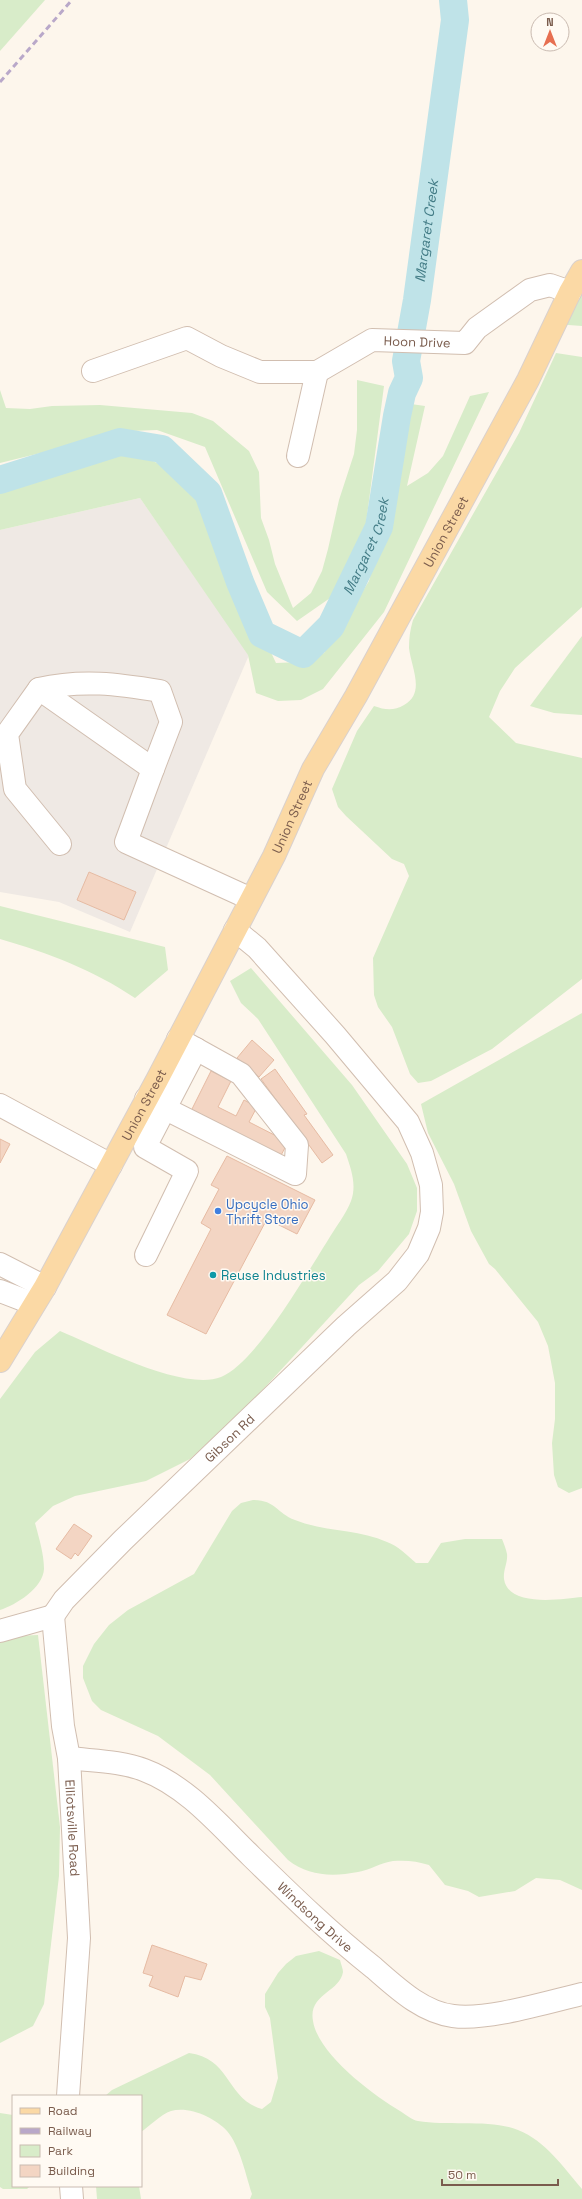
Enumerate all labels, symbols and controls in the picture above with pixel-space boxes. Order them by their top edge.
north arrow [530,12,570,52]
text: N [546,15,554,29]
water label: Margaret Creek [411,177,442,283]
street label: Hoon Drive [383,332,451,351]
street label: Union Street [419,493,472,570]
water label: Margaret Creek [339,495,393,598]
street label: Union Street [268,777,316,856]
street label: Union Street [117,1066,170,1143]
place label: Upcycle Ohio Thrift Store [226,1196,309,1228]
marker: Upcycle Ohio Thrift Store [213,1206,223,1216]
place label: Reuse Industries [221,1267,326,1284]
marker: Reuse Industries [208,1270,218,1280]
street label: Gibson Rd [201,1410,258,1466]
street label: Elliotsville Road [62,1779,84,1877]
street label: Windsong Drive [274,1878,357,1956]
legend [12,2095,142,2187]
text: Road [48,2103,77,2119]
text: Railway [48,2123,92,2139]
text: Park [48,2143,73,2159]
scale bar [442,2161,558,2187]
text: Building [48,2163,95,2179]
text: 50 m [448,2167,476,2183]

